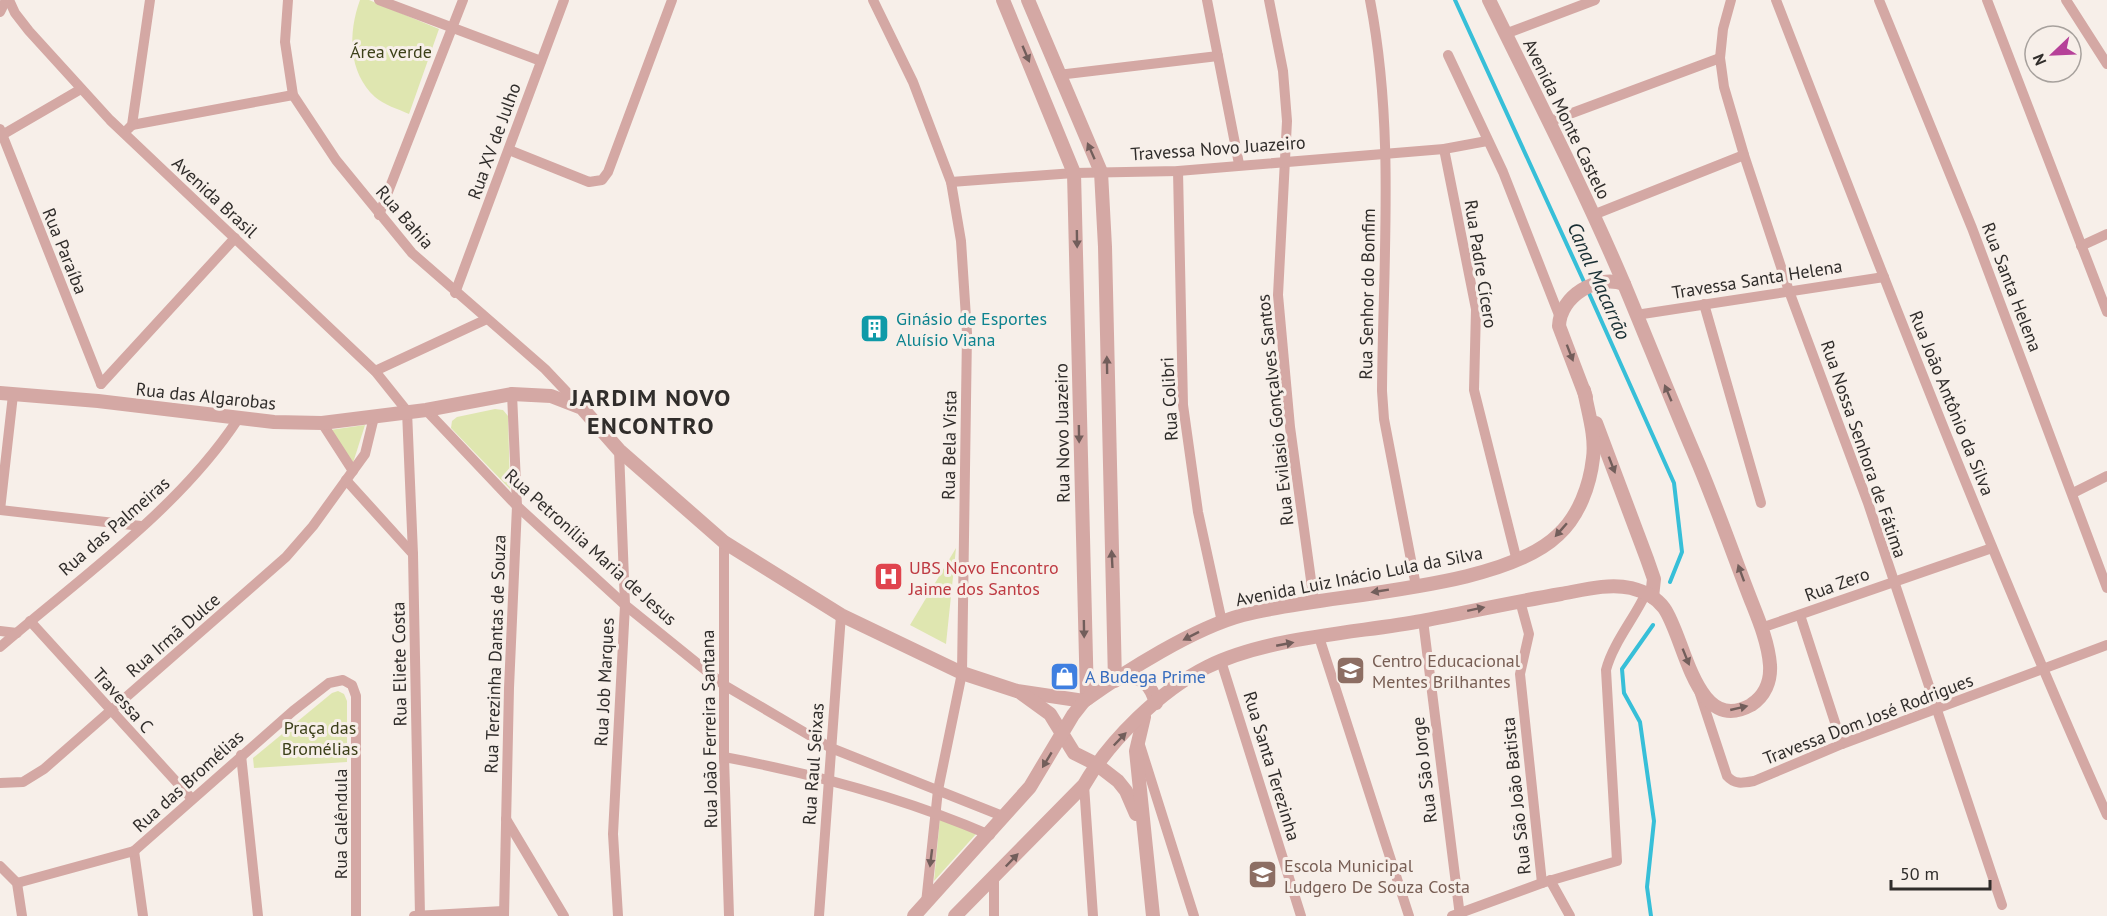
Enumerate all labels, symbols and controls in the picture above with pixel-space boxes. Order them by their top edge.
north arrow [2023,24,2083,84]
street label: Avenida Monte Castelo [1518,35,1616,203]
park label: Área verde [350,40,432,63]
one-way arrow [1022,45,1031,63]
text: N [2028,51,2050,69]
street label: Rua XV de Julho [462,80,526,202]
street label: Travessa Novo Juazeiro [1130,130,1306,166]
one-way arrow [1086,141,1096,159]
street label: Avenida Brasil [167,151,263,243]
street label: Rua Bahia [371,180,439,254]
street label: Rua Padre Cícero [1459,198,1503,330]
street label: Rua Paraíba [37,205,93,297]
street label: Rua Senhor do Bonfim [1354,208,1380,380]
water label: Canal Macarrão [1562,218,1637,344]
street label: Rua Santa Helena [1977,219,2047,355]
one-way arrow [1072,230,1081,249]
street label: Travessa Santa Helena [1670,254,1844,304]
street label: Rua Evilasio Gonçalves Santos [1251,293,1299,527]
place label: Ginásio de Esportes Aluísio Viana [896,307,1047,351]
street label: Rua João Antônio da Silva [1904,307,2000,499]
building icon: Ginásio de Esportes Aluísio Viana [859,312,891,344]
street label: Rua Nossa Senhora de Fátima [1816,337,1912,561]
one-way arrow [1565,344,1575,362]
one-way arrow [1103,355,1112,374]
street label: Rua Colibri [1155,356,1183,442]
street label: Rua Novo Juazeiro [1049,363,1075,503]
street label: Rua das Algarobas [135,377,277,415]
district label: JARDIM NOVO ENCONTRO [569,382,732,441]
one-way arrow [1663,383,1673,401]
street label: Rua Bela Vista [937,390,961,500]
one-way arrow [1074,425,1084,444]
one-way arrow [1608,456,1617,474]
street label: Rua Petronília Maria de Jesus [500,464,682,630]
street label: Rua das Palmeiras [54,471,174,581]
one-way arrow [1555,522,1568,537]
street label: Rua Terezinha Dantas de Souza [479,534,511,774]
street label: Avenida Luiz Inácio Lula da Silva [1234,541,1484,611]
one-way arrow [1107,550,1116,569]
place label: UBS Novo Encontro Jaime dos Santos [908,556,1059,600]
hospital icon: UBS Novo Encontro Jaime dos Santos [872,561,904,593]
street label: Rua Zero [1801,562,1873,606]
one-way arrow [1736,564,1746,582]
one-way arrow [1370,587,1389,596]
street label: Rua Irmã Dulce [121,588,225,682]
street label: Rua Eliete Costa [386,602,412,726]
one-way arrow [1467,603,1485,613]
street label: Rua Job Marques [589,617,619,747]
one-way arrow [1079,620,1089,639]
street label: Rua João Ferreira Santana [696,629,722,829]
one-way arrow [1183,631,1200,641]
one-way arrow [1275,639,1294,648]
one-way arrow [1682,648,1691,666]
place label: Centro Educacional Mentes Brilhantes [1372,649,1521,693]
school or university icon: Centro Educacional Mentes Brilhantes [1335,654,1367,686]
shop icon: A Budega Prime [1048,660,1080,692]
street label: Travessa C [88,663,158,737]
place label: A Budega Prime [1085,665,1206,688]
street label: Travessa Dom José Rodrigues [1760,668,1976,770]
street label: Rua Santa Terezinha [1238,689,1306,843]
street label: Rua Raul Seixas [797,702,829,826]
one-way arrow [1730,702,1749,712]
park label: Praça das Bromélias [282,716,358,760]
street label: Rua São Jorge [1406,716,1442,824]
street label: Rua São João Batista [1496,716,1536,876]
street label: Rua das Bromélias [128,725,248,837]
one-way arrow [1112,733,1126,747]
one-way arrow [1041,752,1052,768]
street label: Rua Calêndula [329,769,352,879]
one-way arrow [926,849,936,868]
one-way arrow [1005,852,1019,867]
scale bar [1891,853,1990,891]
place label: Escola Municipal Ludgero De Souza Costa [1284,854,1470,898]
school or university icon: Escola Municipal Ludgero De Souza Costa [1247,859,1279,891]
text: 50 m [1900,862,1939,885]

